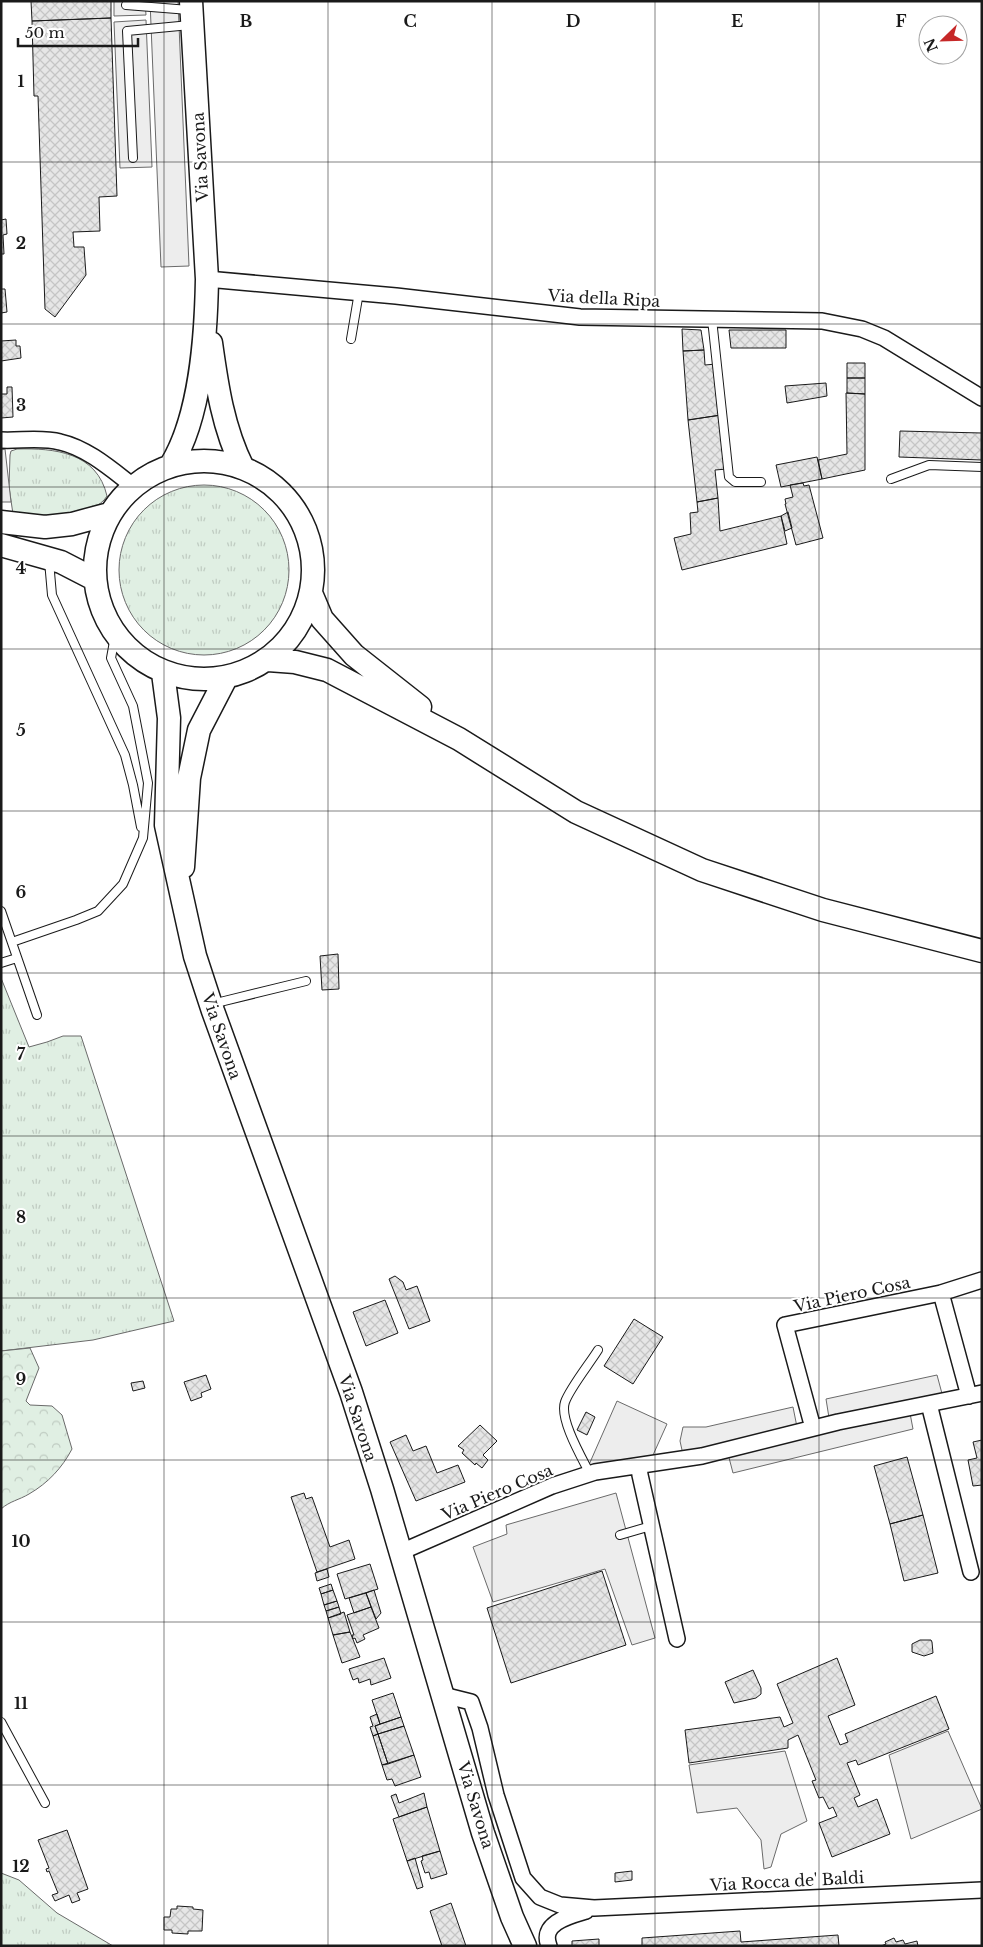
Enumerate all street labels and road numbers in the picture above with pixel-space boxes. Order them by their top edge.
street label: Via Savona [188,112,212,203]
street label: Via della Ripa [546,285,661,311]
street label: Via Savona [198,989,246,1082]
street label: Via Piero Cosa [791,1272,912,1316]
street label: Via Savona [334,1371,381,1464]
street label: Via Piero Cosa [438,1460,556,1525]
street label: Via Savona [453,1758,499,1851]
street label: Via Rocca de' Baldi [708,1867,865,1895]

